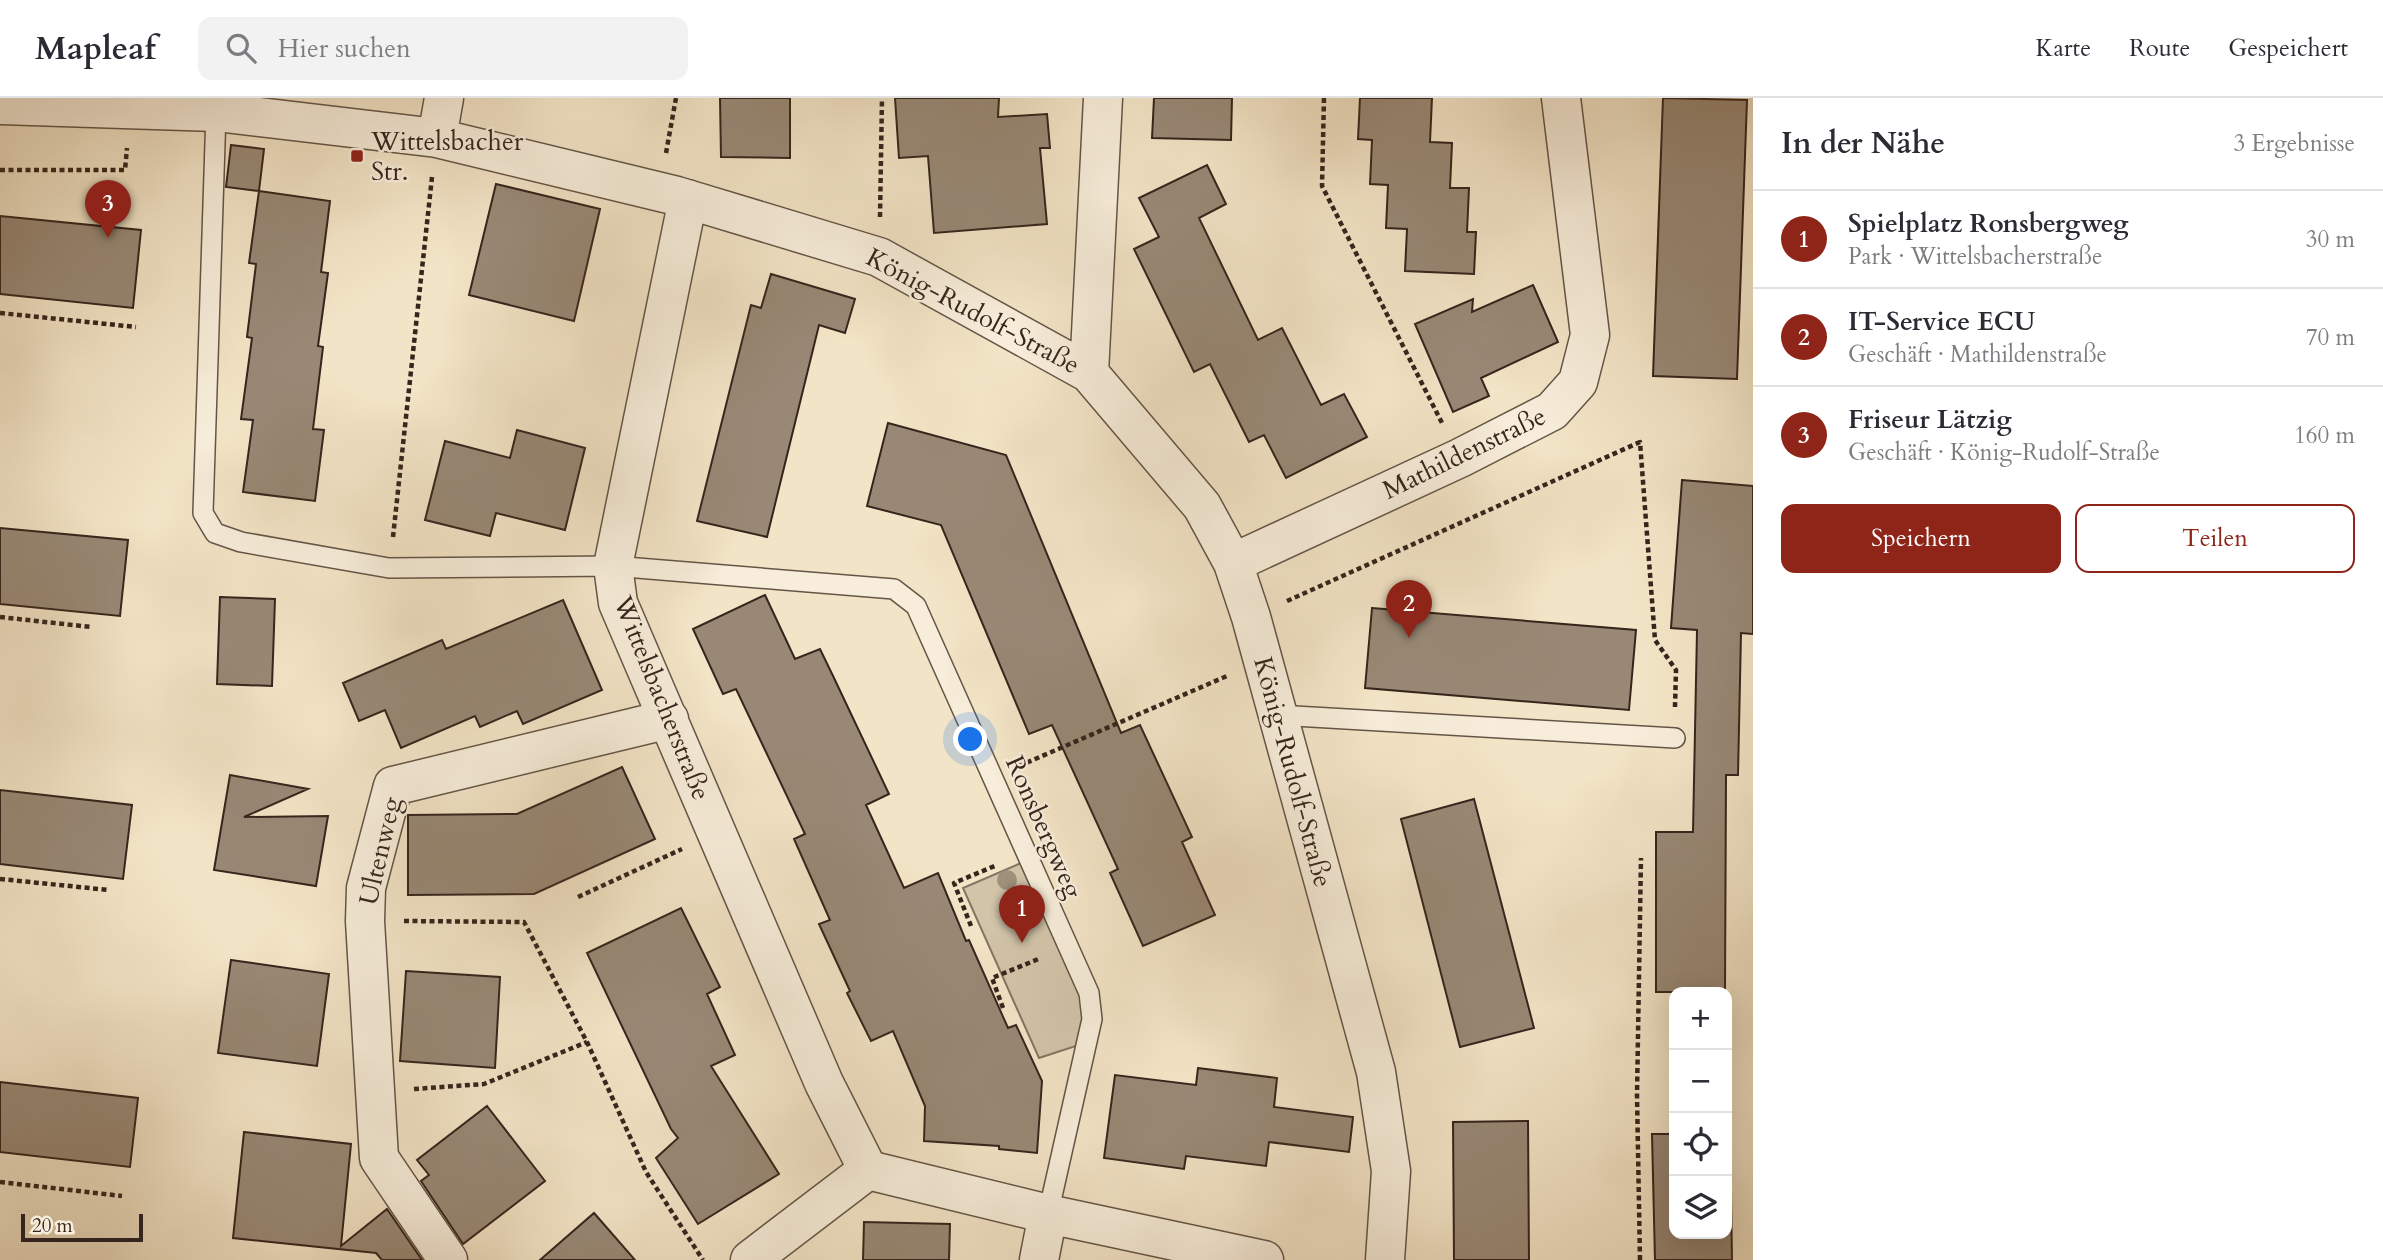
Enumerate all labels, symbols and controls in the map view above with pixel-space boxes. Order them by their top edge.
search box [198,17,688,80]
text: Mapleaf [35,26,156,71]
icon: search [222,29,260,67]
text: Hier suchen [278,31,411,66]
text: Karte [2036,32,2091,65]
text: Route [2129,32,2190,65]
text: Gespeichert [2228,32,2348,65]
text: In der Nähe [1781,123,1945,164]
place label: Wittelsbacher Str. [370,124,524,189]
text: 3 Ergebnisse [2233,128,2355,159]
marker: Wittelsbacher Str. [349,148,365,164]
pin: 3 [85,180,131,238]
text: Spielplatz Ronsbergweg [1848,206,2129,241]
text: 1 [1798,224,1810,255]
text: 30 m [2306,224,2355,255]
street label: König-Rudolf-Straße [860,240,1086,382]
text: Park · Wittelsbacherstraße [1848,241,2102,272]
text: IT-Service ECU [1848,304,2035,339]
text: 2 [1798,322,1810,353]
text: 70 m [2306,322,2355,353]
text: Geschäft · Mathildenstraße [1848,339,2107,370]
street label: Mathildenstraße [1377,398,1551,508]
text: Friseur Lätzig [1848,402,2012,437]
text: 3 [1798,420,1810,451]
text: 160 m [2294,420,2355,451]
text: Geschäft · König-Rudolf-Straße [1848,437,2160,468]
button: Speichern [1781,504,2061,573]
button: Teilen [2075,504,2355,573]
pin: 2 [1386,580,1432,638]
street label: Wittelsbacherstraße [605,590,719,805]
street label: König-Rudolf-Straße [1245,653,1341,891]
your location [953,722,987,756]
street label: Ronsbergweg [997,750,1091,904]
street label: Ultenweg [351,793,410,908]
pin: 1 [999,885,1045,943]
map controls [1669,987,1732,1239]
button: + [1669,987,1732,1050]
button: − [1669,1050,1732,1113]
button: locate [1669,1113,1732,1176]
button: layers [1669,1176,1732,1239]
scale bar [21,1211,144,1243]
text: 20 m [32,1213,73,1239]

